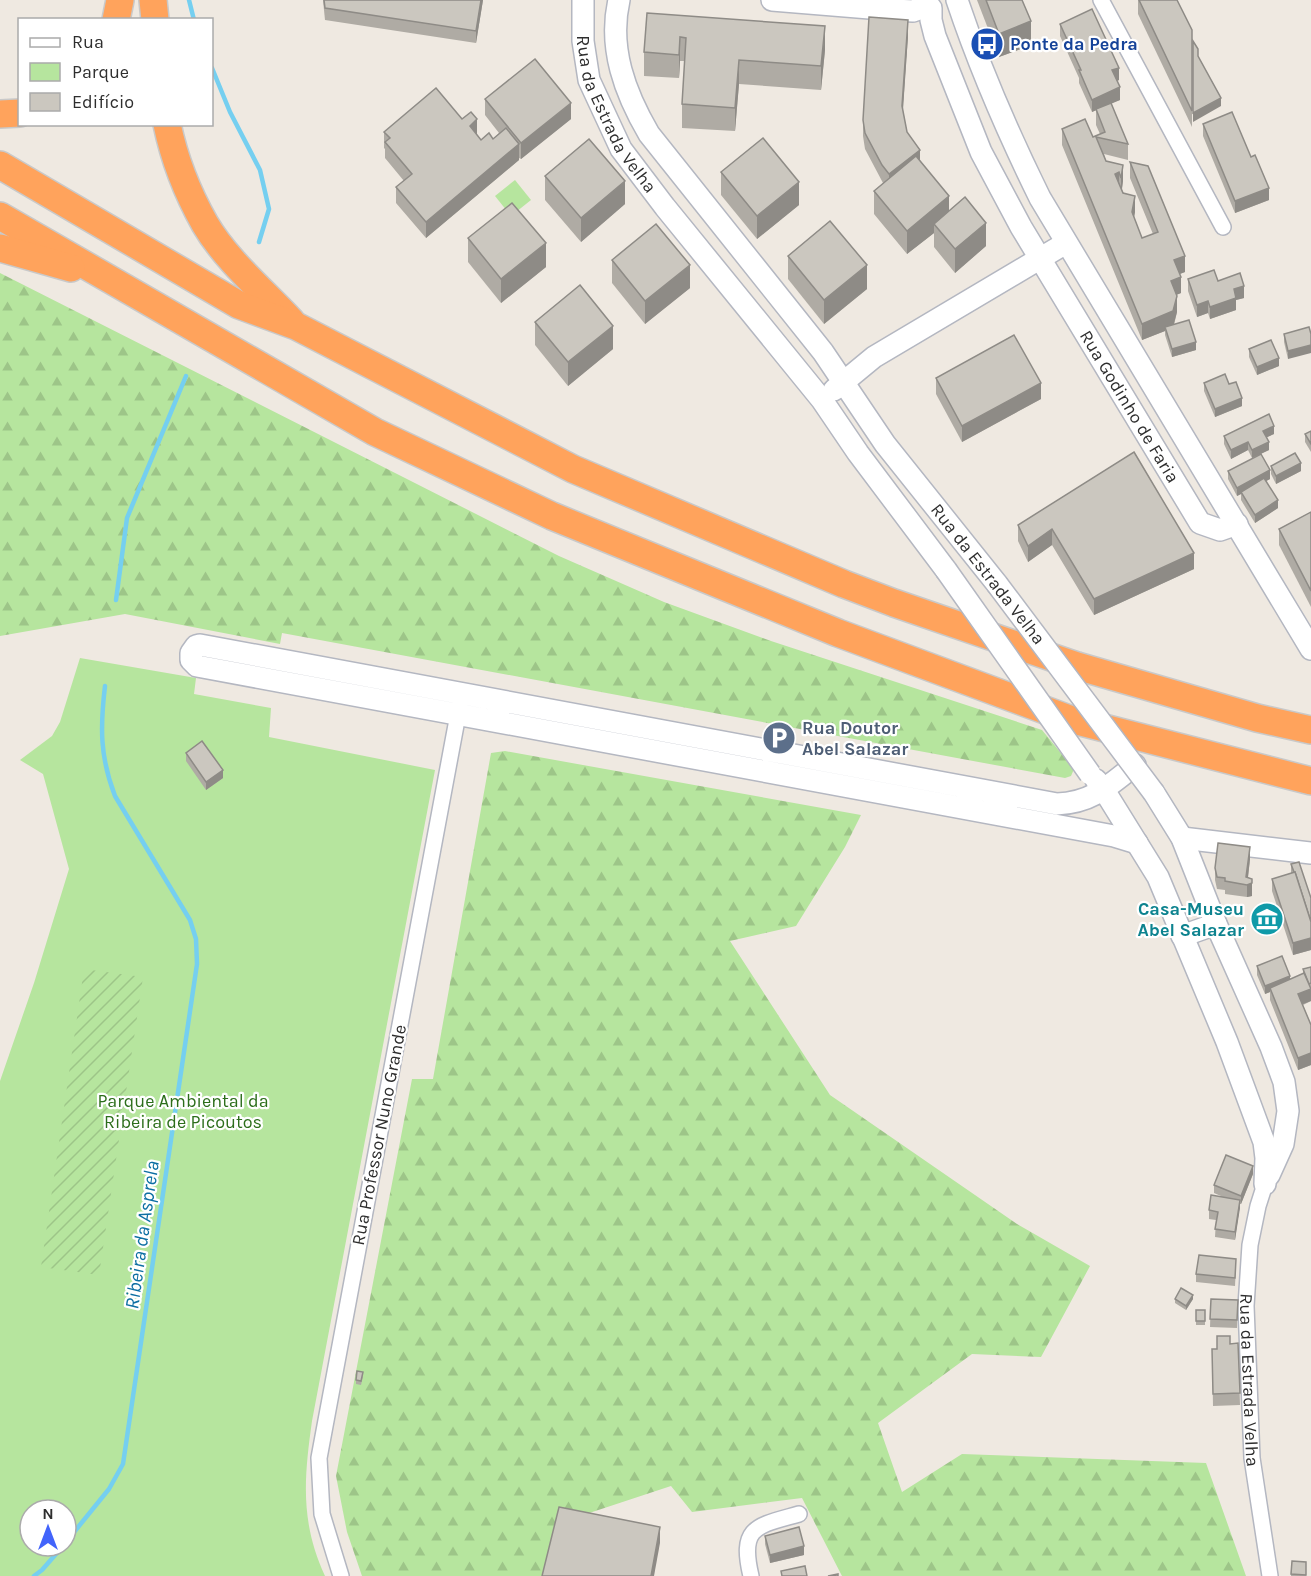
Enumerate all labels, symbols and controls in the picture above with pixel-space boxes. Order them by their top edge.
legend [18,18,213,126]
bus stop icon: Ponte da Pedra [969,26,1005,62]
text: Rua [72,31,104,53]
place label: Ponte da Pedra [1010,33,1138,55]
street label: Rua da Estrada Velha [572,35,661,197]
text: Parque [72,61,129,83]
text: Edifício [72,91,134,113]
street label: Rua Godinho de Faria [1075,326,1184,487]
street label: Rua da Estrada Velha [926,499,1050,649]
place label: Rua Doutor Abel Salazar [802,717,908,760]
parking icon: Rua Doutor Abel Salazar [761,720,797,756]
place label: Casa-Museu Abel Salazar [1138,898,1244,941]
museum icon: Casa-Museu Abel Salazar [1249,901,1285,937]
street label: Rua Professor Nuno Grande [347,1023,411,1247]
park label: Parque Ambiental da Ribeira de Picoutos [97,1090,269,1133]
water label: Ribeira da Asprela [120,1159,164,1311]
street label: Rua da Estrada Velha [1235,1293,1264,1468]
north arrow [18,1498,78,1558]
text: N [42,1504,54,1523]

